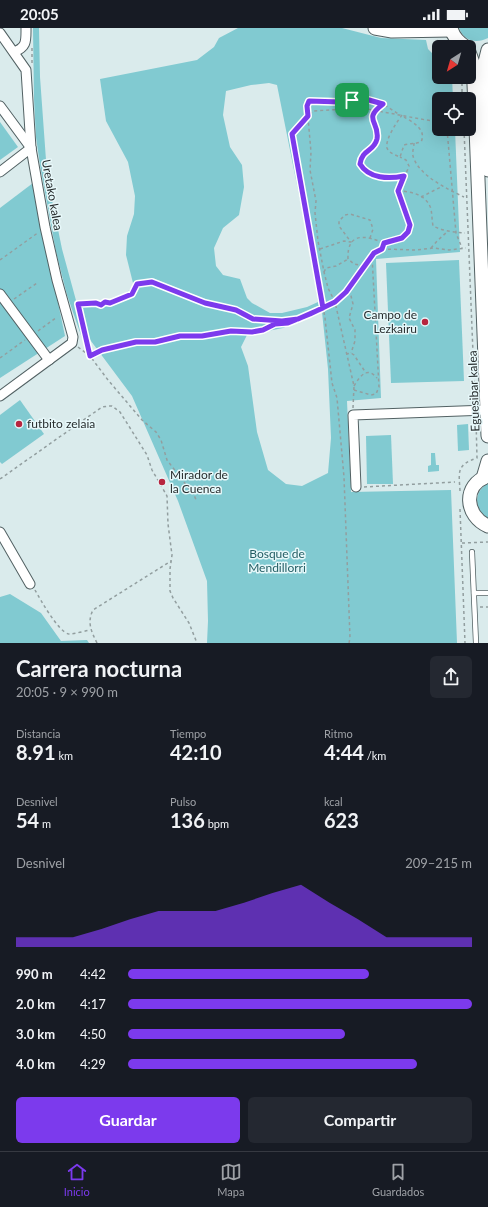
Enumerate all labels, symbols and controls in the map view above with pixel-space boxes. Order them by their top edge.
text: 20:05 [20,5,59,23]
north arrow [432,40,476,84]
map controls [432,40,476,136]
pin [335,83,369,117]
icon: arrive [341,89,363,111]
button: locate [432,92,476,136]
street label: Uretako kalea [39,158,66,232]
place label: Campo de Lezkairu [363,307,417,336]
marker: Campo de Lezkairu [420,317,430,327]
street label: Eguesibar kalea [465,350,482,432]
place label: futbito zelaia [27,416,95,431]
marker: futbito zelaia [14,419,24,429]
place label: Mirador de la Cuenca [170,467,228,496]
marker: Mirador de la Cuenca [157,477,167,487]
park label: Bosque de Mendillorri [248,546,306,575]
text: Carrera nocturna [16,655,182,682]
button: share [430,656,472,698]
text: 20:05 · 9 × 990 m [16,684,118,700]
text: Distancia [16,727,61,740]
text: Tiempo [170,727,206,740]
text: Ritmo [324,727,353,740]
text: 8.91 [16,740,56,764]
text: 42:10 [170,740,222,764]
text: 4:44 [324,740,364,764]
text: km [56,749,73,762]
text: /km [364,749,386,762]
text: Desnivel [16,795,58,808]
text: Pulso [170,795,196,808]
text: kcal [324,795,343,808]
text: 54 [16,808,39,832]
text: 136 [170,808,205,832]
text: 623 [324,808,359,832]
text: m [39,817,51,830]
text: bpm [205,817,229,830]
text: Desnivel [16,855,65,871]
text: 209–215 m [405,855,472,871]
text: 990 m [16,966,53,982]
text: 4:42 [80,966,106,982]
text: 2.0 km [16,996,55,1012]
text: 4:17 [80,996,106,1012]
text: 3.0 km [16,1026,55,1042]
text: 4:50 [80,1026,106,1042]
text: 4.0 km [16,1056,55,1072]
text: 4:29 [80,1056,106,1072]
button: Guardar [16,1097,240,1143]
button: Compartir [248,1097,472,1143]
tab: Inicio [64,1161,90,1198]
tab: Mapa [217,1161,244,1198]
tab: Guardados [372,1161,424,1198]

